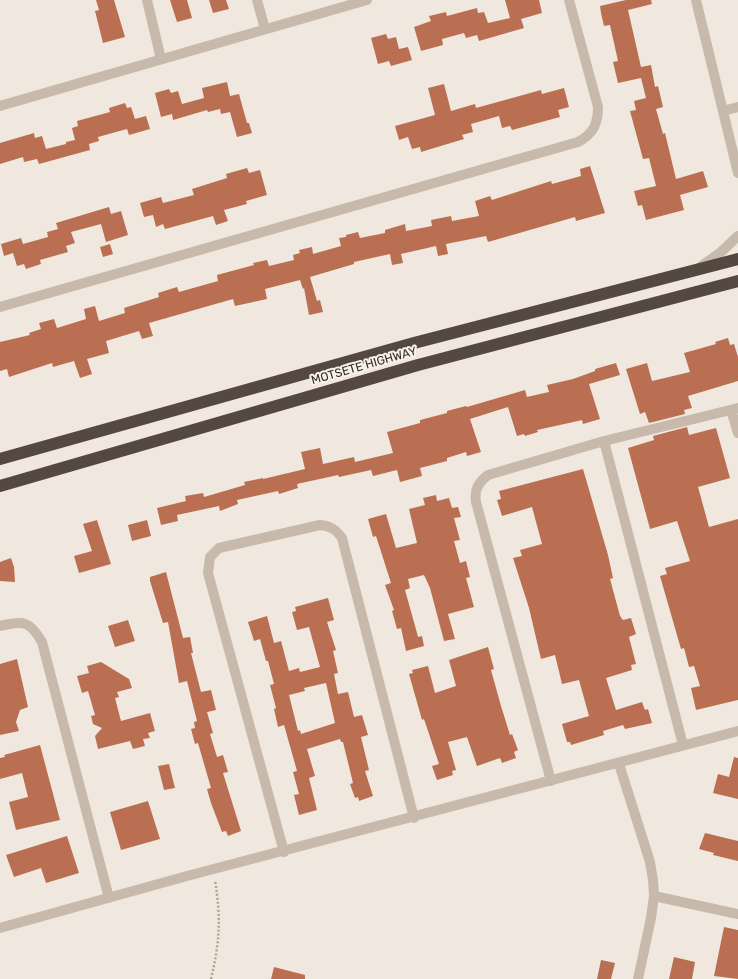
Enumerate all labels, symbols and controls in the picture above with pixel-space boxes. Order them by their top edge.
street label: MOTSETE HIGHWAY [310,344,418,388]

